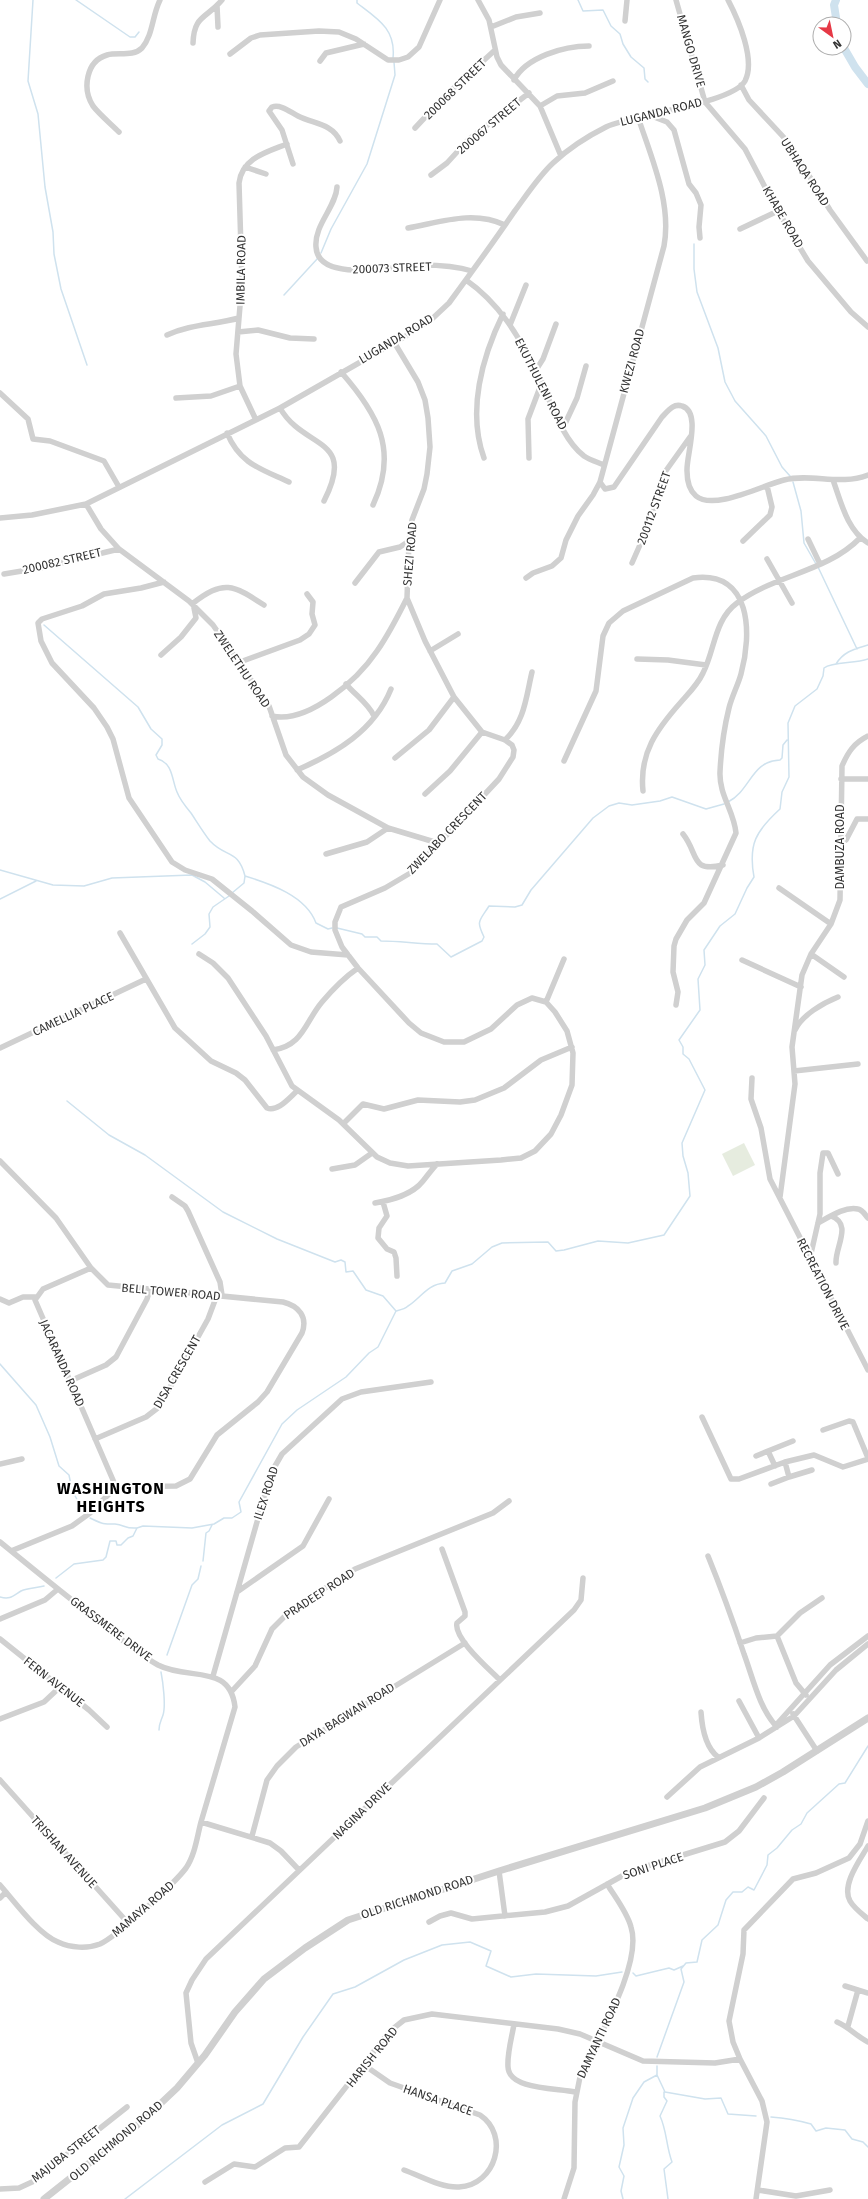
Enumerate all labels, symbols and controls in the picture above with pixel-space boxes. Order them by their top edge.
street label: MANGO DRIVE [674,13,708,89]
north arrow [812,16,852,56]
text: N [831,37,844,51]
street label: 200068 STREET [421,55,490,122]
street label: 200067 STREET [454,95,525,157]
street label: LUGANDA ROAD [619,95,704,129]
street label: UBHAQA ROAD [778,135,832,209]
street label: KHABE ROAD [760,184,806,251]
street label: IMBILA ROAD [233,235,249,305]
street label: 200073 STREET [352,260,432,276]
street label: LUGANDA ROAD [356,311,436,367]
street label: KWEZI ROAD [617,327,647,395]
street label: EKUTHULENI ROAD [512,336,570,432]
street label: 200112 STREET [634,469,674,547]
street label: SHEZI ROAD [400,521,420,586]
street label: 200082 STREET [21,545,104,577]
street label: ZWELETHU ROAD [211,628,273,711]
street label: ZWELABO CRESCENT [404,789,490,877]
street label: DAMBUZA ROAD [833,804,847,890]
street label: CAMELLIA PLACE [30,989,116,1039]
street label: RECREATION DRIVE [794,1236,852,1332]
street label: BELL TOWER ROAD [121,1281,222,1303]
street label: JACARANDA ROAD [36,1317,88,1409]
street label: DISA CRESCENT [150,1332,204,1411]
street label: ILEX ROAD [251,1464,281,1522]
district label: WASHINGTON HEIGHTS [57,1479,165,1516]
street label: PRADEEP ROAD [281,1566,357,1622]
street label: GRASSMERE DRIVE [67,1594,155,1664]
street label: FERN AVENUE [21,1654,87,1710]
street label: DAYA BAGWAN ROAD [297,1680,397,1750]
street label: NAGINA DRIVE [330,1780,394,1842]
street label: TRISHAN AVENUE [28,1813,100,1891]
street label: SONI PLACE [621,1850,685,1882]
street label: OLD RICHMOND ROAD [359,1872,475,1922]
street label: MAMAYA ROAD [109,1878,177,1940]
street label: DAMYANTI ROAD [574,1995,624,2081]
street label: HARISH ROAD [343,2024,401,2090]
street label: HANSA PLACE [401,2082,475,2118]
street label: OLD RICHMOND ROAD [67,2098,166,2184]
street label: MAJUBA STREET [29,2122,104,2185]

